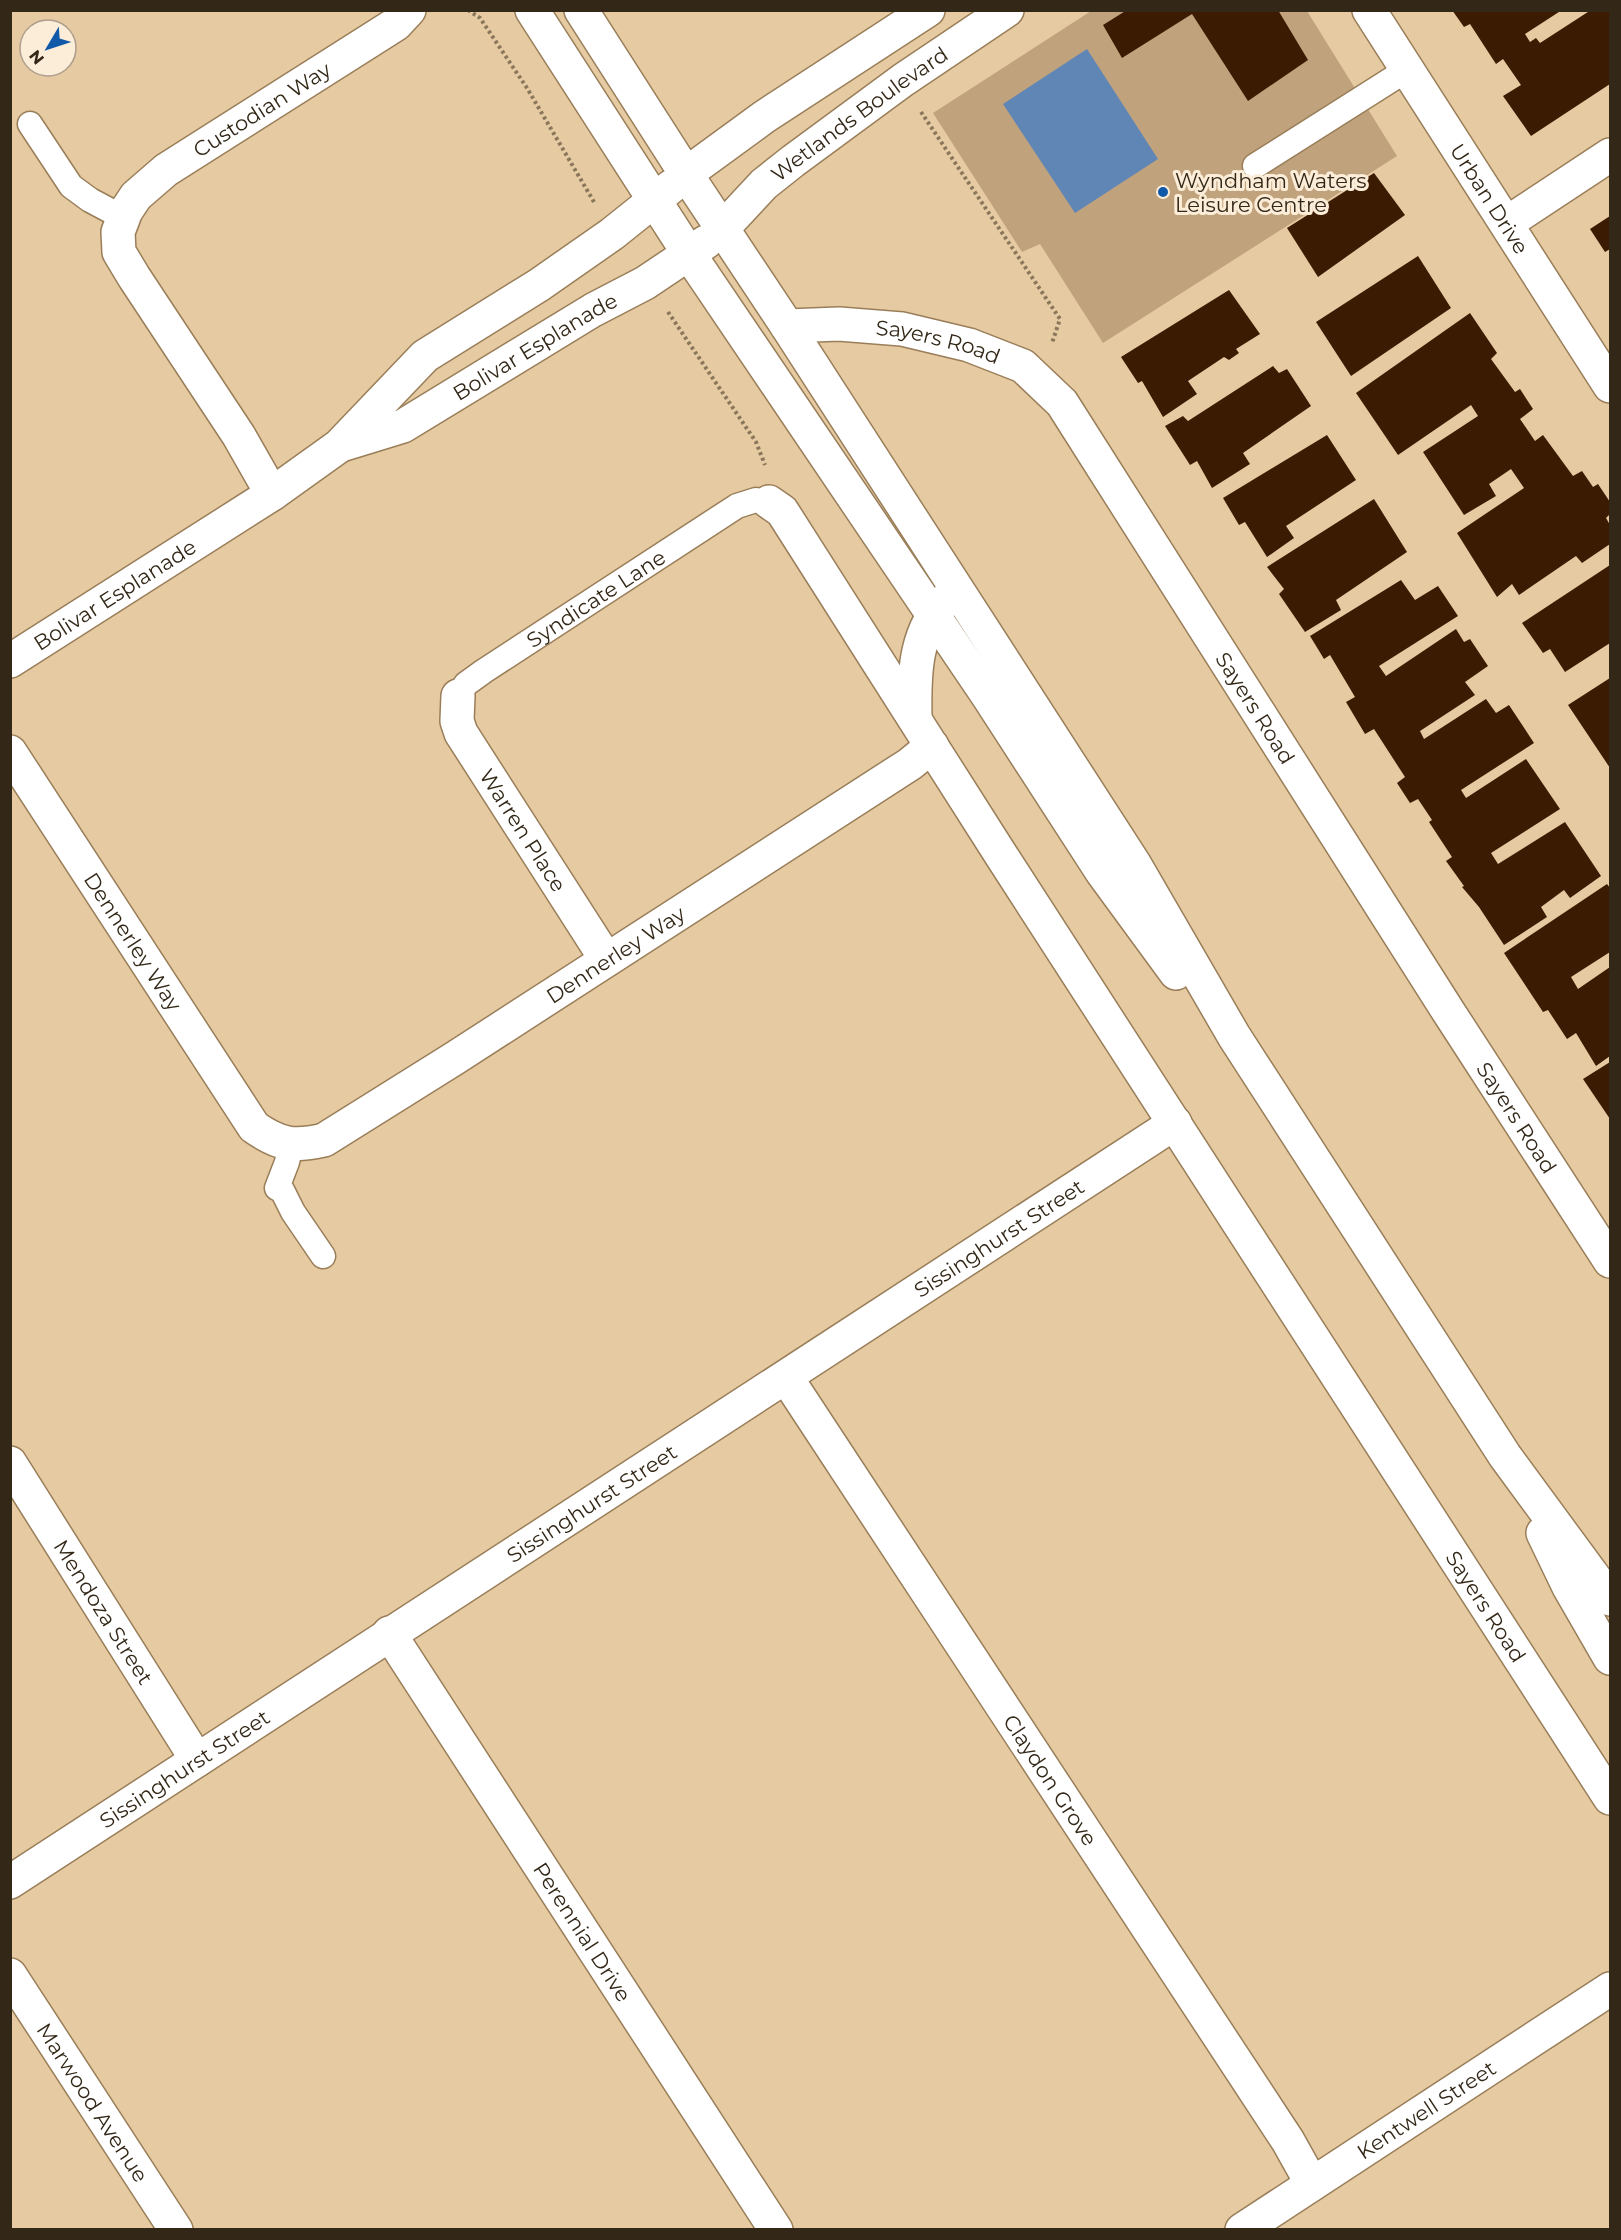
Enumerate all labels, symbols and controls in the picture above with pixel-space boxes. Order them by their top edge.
north arrow [18,18,78,78]
street label: Wetlands Boulevard [766,41,952,186]
text: N [25,46,48,68]
street label: Custodian Way [188,56,336,162]
street label: Urban Drive [1445,139,1534,258]
place label: Wyndham Waters Leisure Centre [1175,168,1367,217]
marker: Wyndham Waters Leisure Centre [1156,185,1170,199]
street label: Bolivar Esplanade [448,287,621,405]
street label: Sayers Road [875,314,1004,369]
street label: Bolivar Esplanade [29,533,200,655]
street label: Syndicate Lane [522,544,670,652]
street label: Sayers Road [1211,647,1300,769]
street label: Warren Place [475,764,572,896]
street label: Dennerley Way [79,868,188,1016]
street label: Dennerley Way [541,900,690,1008]
street label: Sayers Road [1472,1057,1562,1178]
street label: Sissinghurst Street [909,1173,1088,1302]
street label: Sissinghurst Street [502,1439,681,1568]
street label: Mendoza Street [49,1535,159,1689]
street label: Sayers Road [1441,1546,1531,1667]
street label: Sissinghurst Street [95,1704,274,1833]
street label: Claydon Grove [999,1710,1103,1850]
street label: Perennial Drive [528,1857,637,2006]
street label: Marwood Avenue [32,2018,154,2187]
street label: Kentwell Street [1352,2055,1500,2164]

